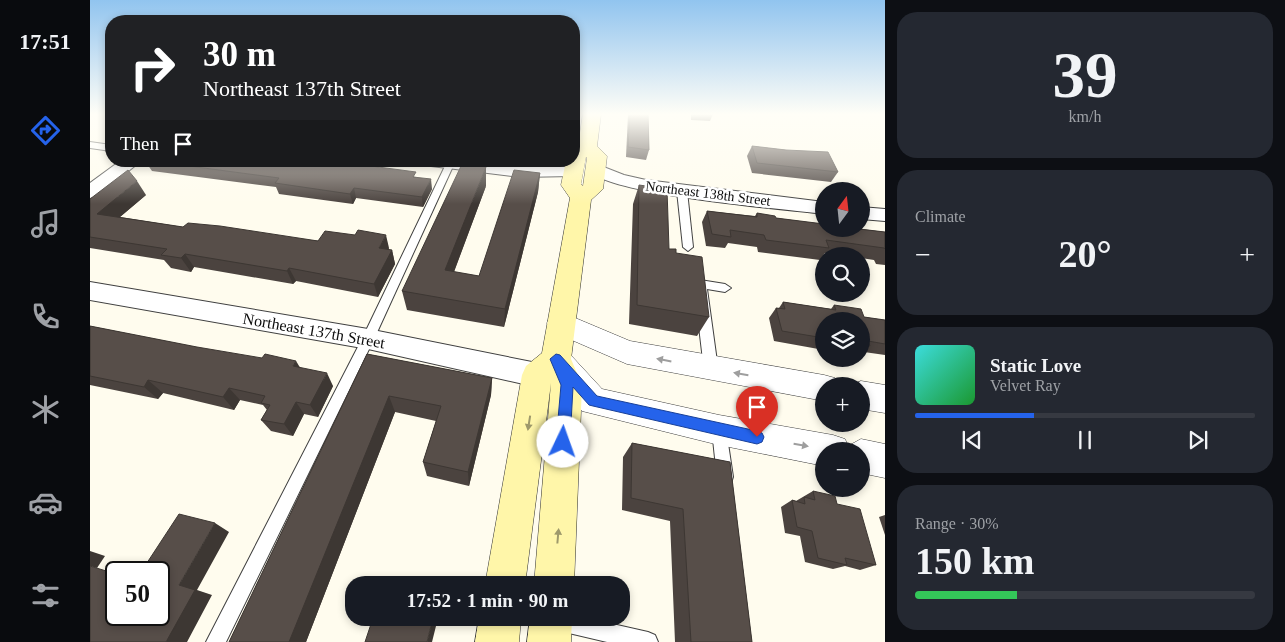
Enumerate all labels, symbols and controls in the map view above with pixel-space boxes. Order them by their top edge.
text: 17:51 [19,29,71,54]
icon: right [120,35,185,100]
text: 30 m [203,35,276,74]
text: 39 [1053,39,1118,111]
text: Northeast 137th Street [203,76,401,101]
text: km/h [1069,108,1101,125]
icon: directions [28,113,63,148]
icon: arrive [169,130,197,158]
text: Then [120,133,159,154]
street label: Northeast 138th Street [645,178,771,209]
north arrow [815,182,870,238]
map controls [815,182,870,497]
icon: music [28,206,63,241]
text: Climate [915,208,966,225]
text: 20° [1058,233,1112,275]
text: − [915,239,931,270]
text: + [1239,239,1255,270]
button: search [815,247,870,302]
icon: phone [28,299,63,334]
street label: Northeast 137th Street [242,310,387,351]
button: layers [815,312,870,367]
one-way arrow [655,355,671,363]
text: Static Love [990,355,1081,376]
one-way arrow [733,370,749,378]
button: + [815,377,870,432]
text: Velvet Ray [990,377,1061,394]
pin [736,386,778,437]
icon: climate [28,392,63,427]
icon: arrive [743,393,771,421]
one-way arrow [524,415,532,431]
position arrow [536,415,588,467]
icon: previous [958,426,986,454]
icon: pause [1071,426,1099,454]
icon: next [1184,426,1212,454]
one-way arrow [794,442,810,450]
button: − [815,442,870,497]
icon: car [28,485,63,520]
text: Range · 30% [915,515,999,532]
one-way arrow [554,528,562,544]
text: 150 km [915,540,1034,582]
speed limit sign: 50 [105,561,170,626]
icon: filters [28,578,63,613]
text: 17:52 · 1 min · 90 m [407,590,568,611]

